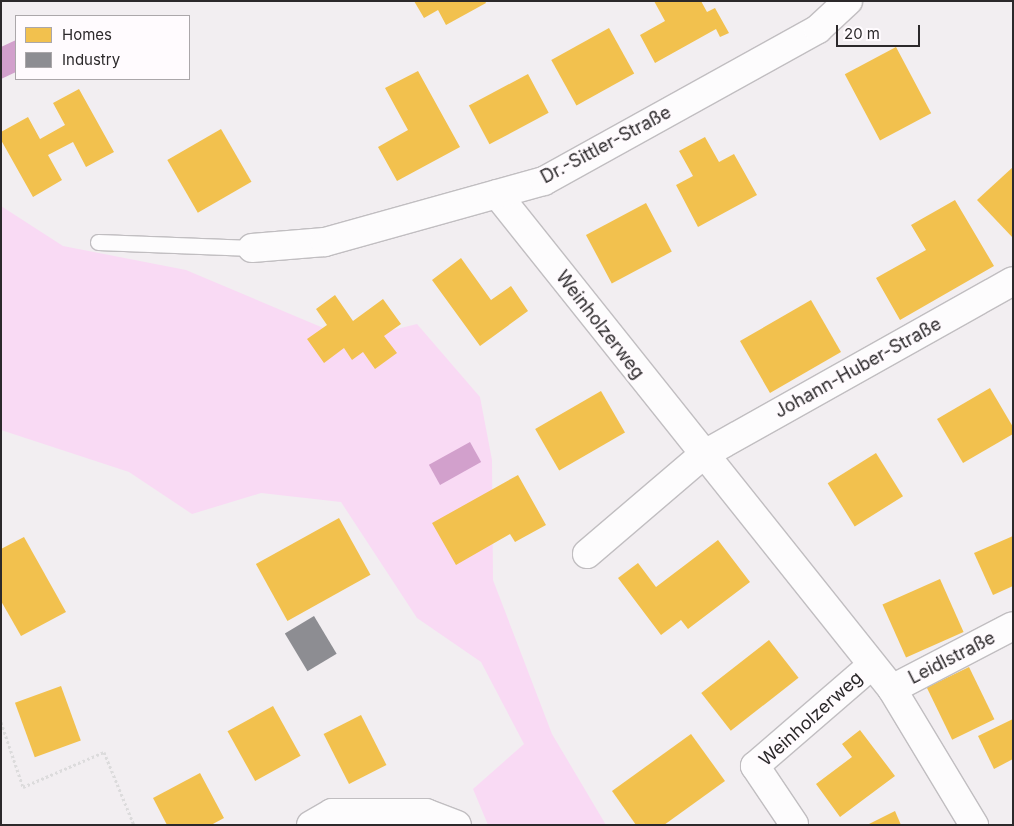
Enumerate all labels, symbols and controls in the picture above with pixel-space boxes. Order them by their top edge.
legend [15,15,190,80]
scale bar [839,15,923,47]
text: 20 m [844,24,880,43]
text: Homes [62,25,112,44]
text: Industry [62,50,120,69]
street label: Dr.-Sittler-Straße [537,102,675,188]
street label: Weinholzerweg [551,267,649,383]
street label: Johann-Huber-Straße [771,313,945,423]
street label: Leidlstraße [905,627,999,689]
street label: Weinholzerweg [755,667,867,771]

